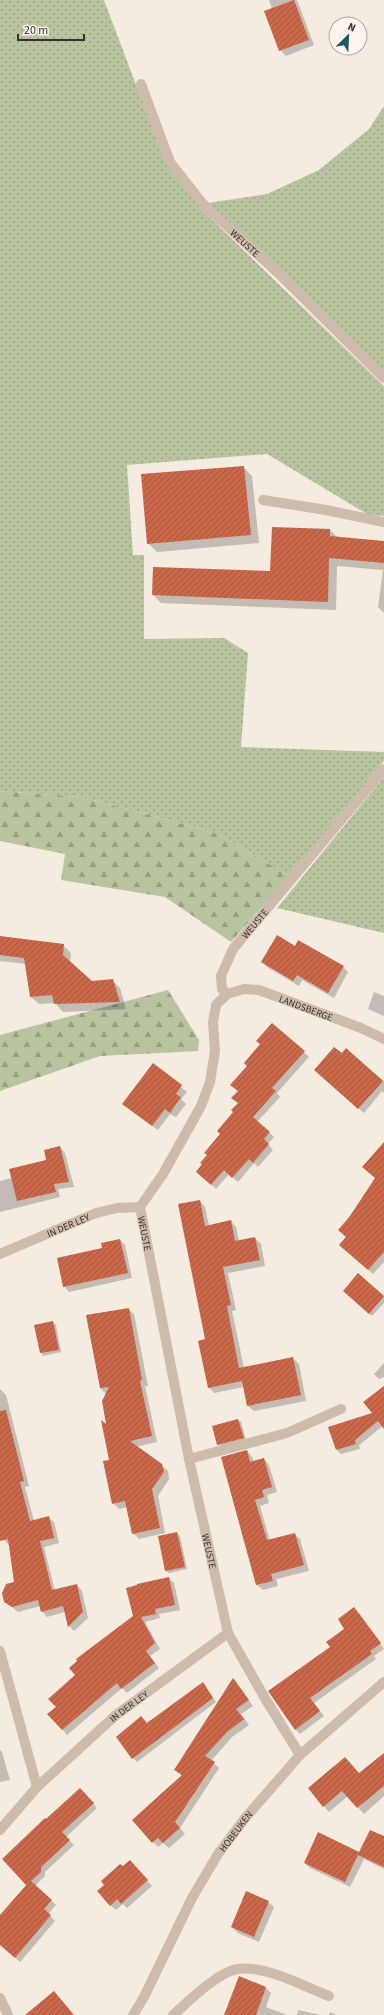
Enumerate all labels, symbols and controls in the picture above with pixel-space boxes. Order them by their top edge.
scale bar [18,16,84,42]
north arrow [328,16,368,56]
text: N [345,19,358,36]
text: 20 m [24,22,48,39]
street label: WEUSTE [227,226,262,261]
street label: WEUSTE [238,906,272,942]
street label: LANDSBERGE [277,992,335,1025]
street label: IN DER LEY [45,1210,92,1241]
street label: WEUSTE [134,1215,154,1252]
street label: WEUSTE [198,1532,219,1570]
street label: IN DER LEY [107,1688,152,1726]
street label: HOBEUKEN [216,1808,256,1855]

